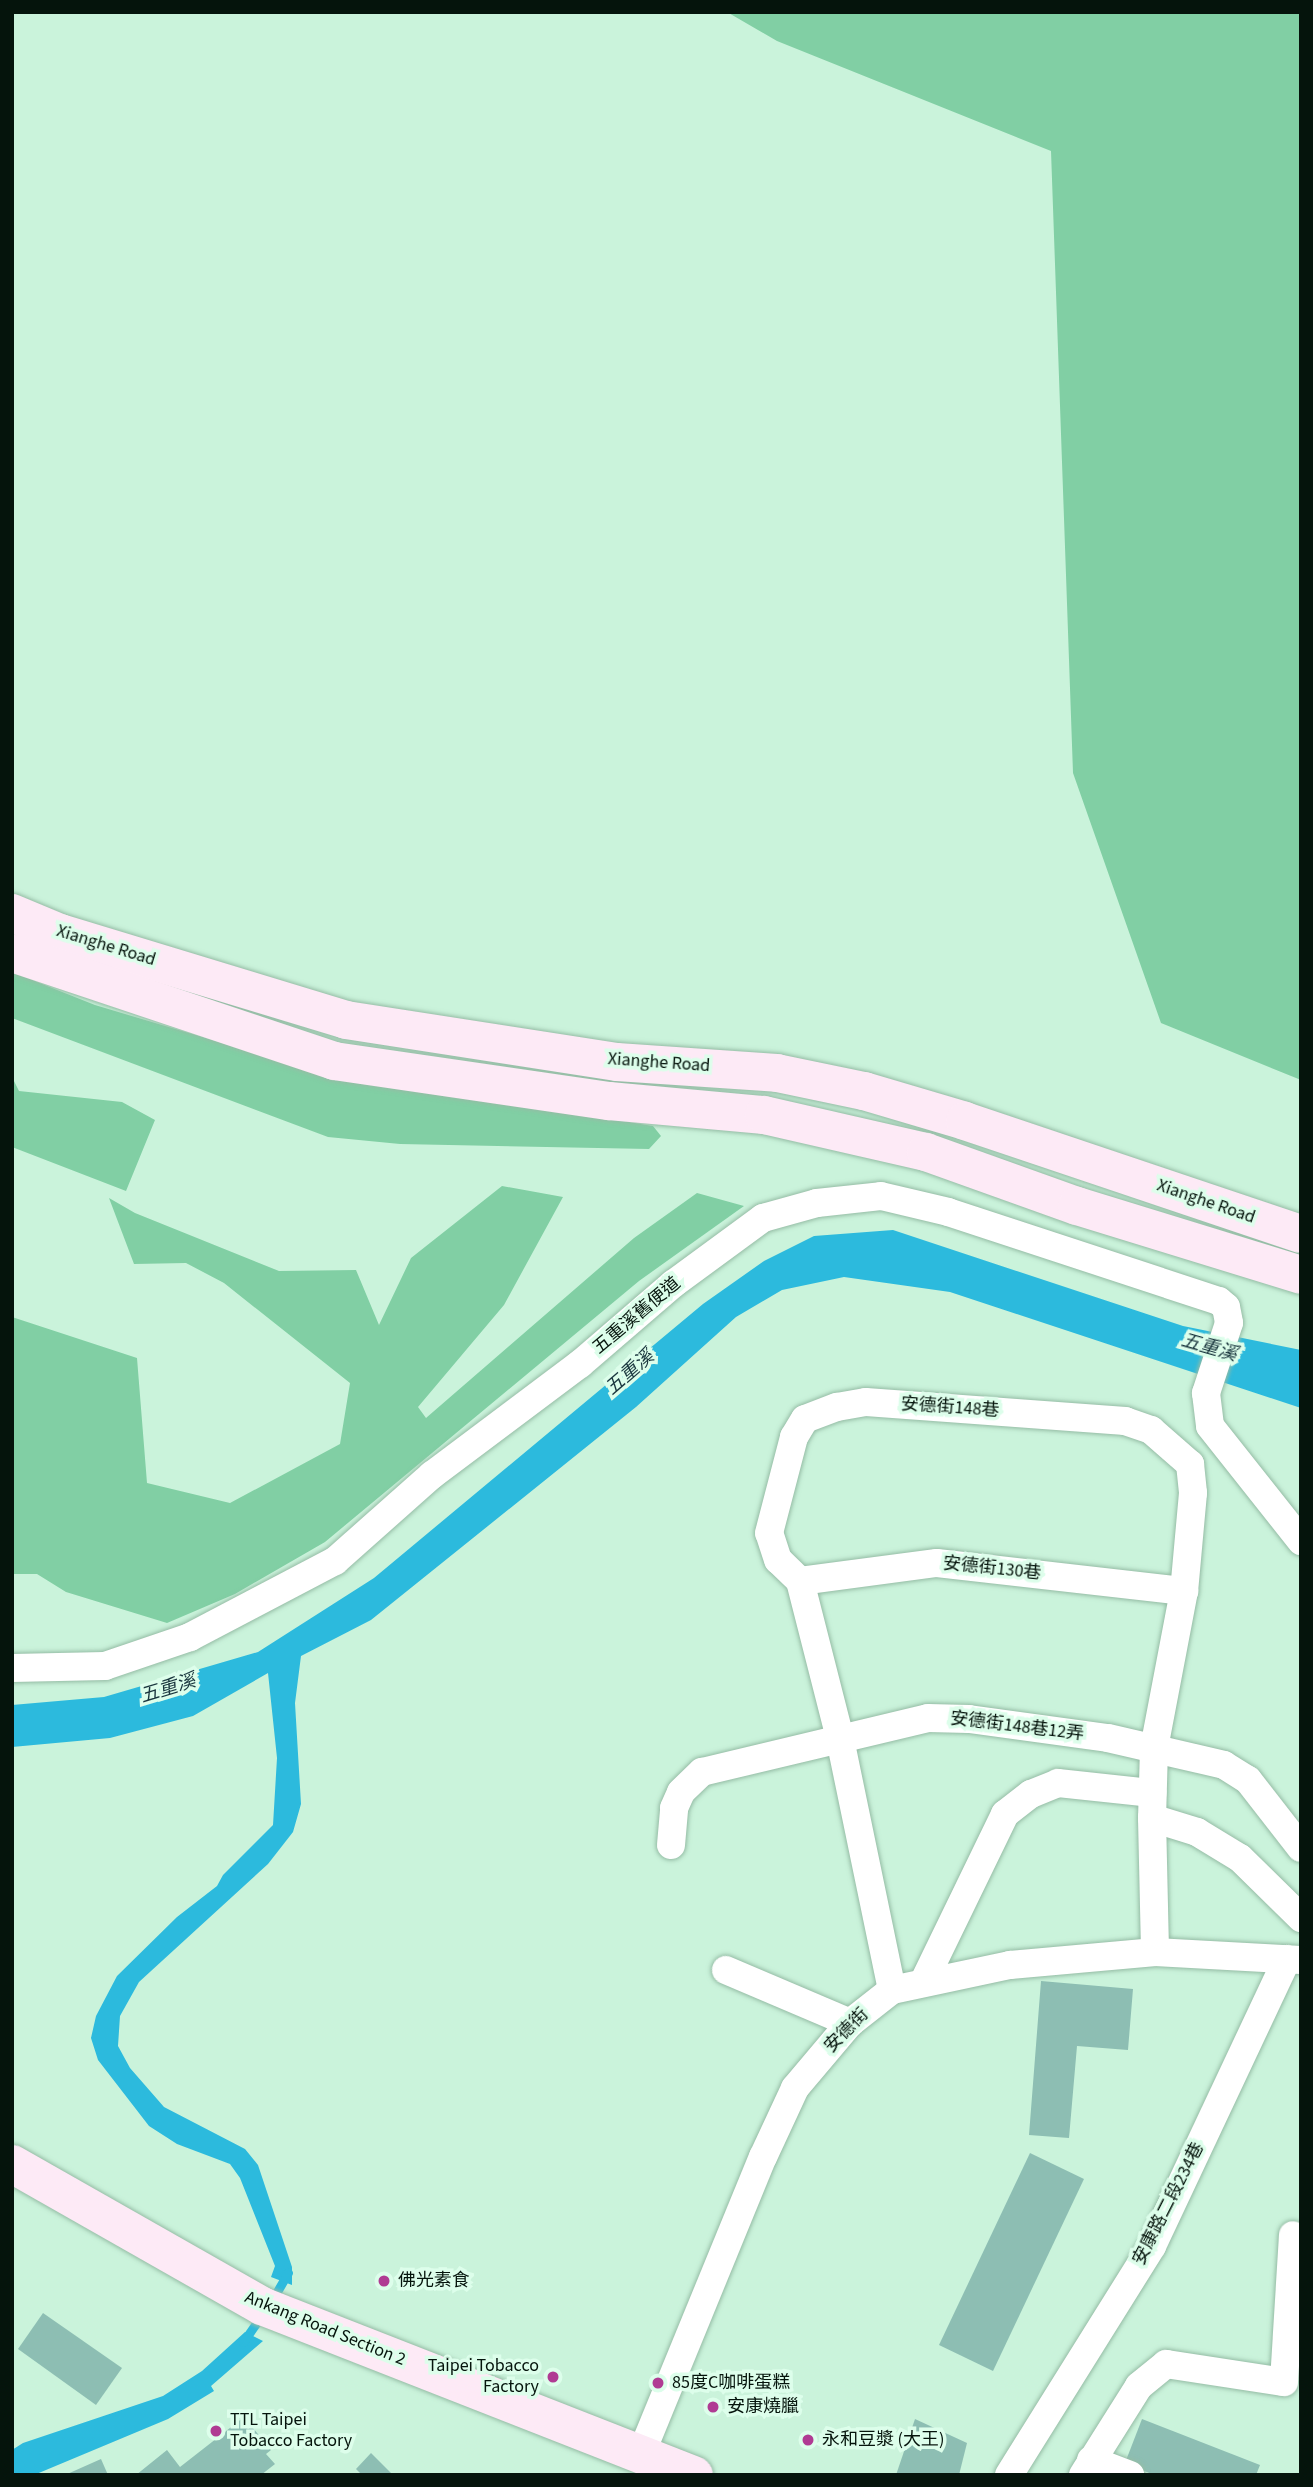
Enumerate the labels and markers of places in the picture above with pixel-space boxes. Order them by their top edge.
place label: 佛光素食 [398,2270,470,2292]
marker: 佛光素食 [376,2273,392,2289]
place label: Taipei Tobacco Factory [428,2356,539,2398]
marker: Taipei Tobacco Factory [545,2369,561,2385]
place label: 85度C咖啡蛋糕 [672,2372,790,2394]
marker: 85度C咖啡蛋糕 [650,2375,666,2391]
place label: 安康燒臘 [727,2396,799,2418]
marker: 安康燒臘 [705,2399,721,2415]
place label: TTL Taipei Tobacco Factory [230,2410,352,2452]
marker: TTL Taipei Tobacco Factory [208,2423,224,2439]
place label: 永和豆漿 (大王) [822,2429,945,2451]
marker: 永和豆漿 (大王) [800,2432,816,2448]

